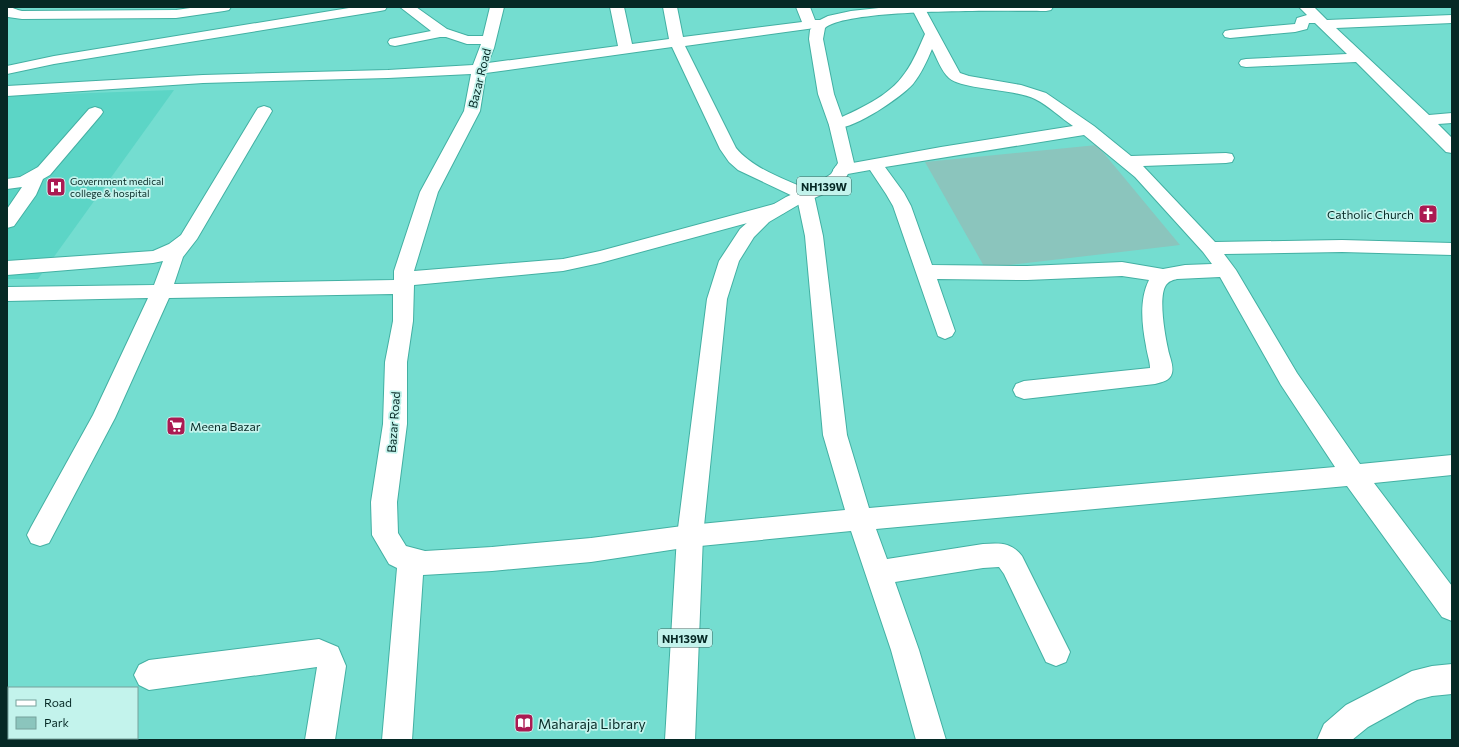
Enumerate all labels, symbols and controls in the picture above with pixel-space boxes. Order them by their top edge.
street label: Bazar Road [465,46,493,109]
place label: Government medical college & hospital [70,175,164,199]
hospital icon: Government medical college & hospital [45,176,67,198]
road number: NH139W [797,177,851,195]
church icon: Catholic Church [1417,203,1439,225]
place label: Catholic Church [1327,207,1414,221]
street label: Bazar Road [384,391,402,453]
supermarket icon: Meena Bazar [165,415,187,437]
place label: Meena Bazar [190,419,261,433]
road number: NH139W [658,629,712,647]
legend [8,687,138,739]
text: Road [44,695,72,709]
library icon: Maharaja Library [513,712,535,734]
text: Park [44,715,70,729]
place label: Maharaja Library [538,715,646,732]

